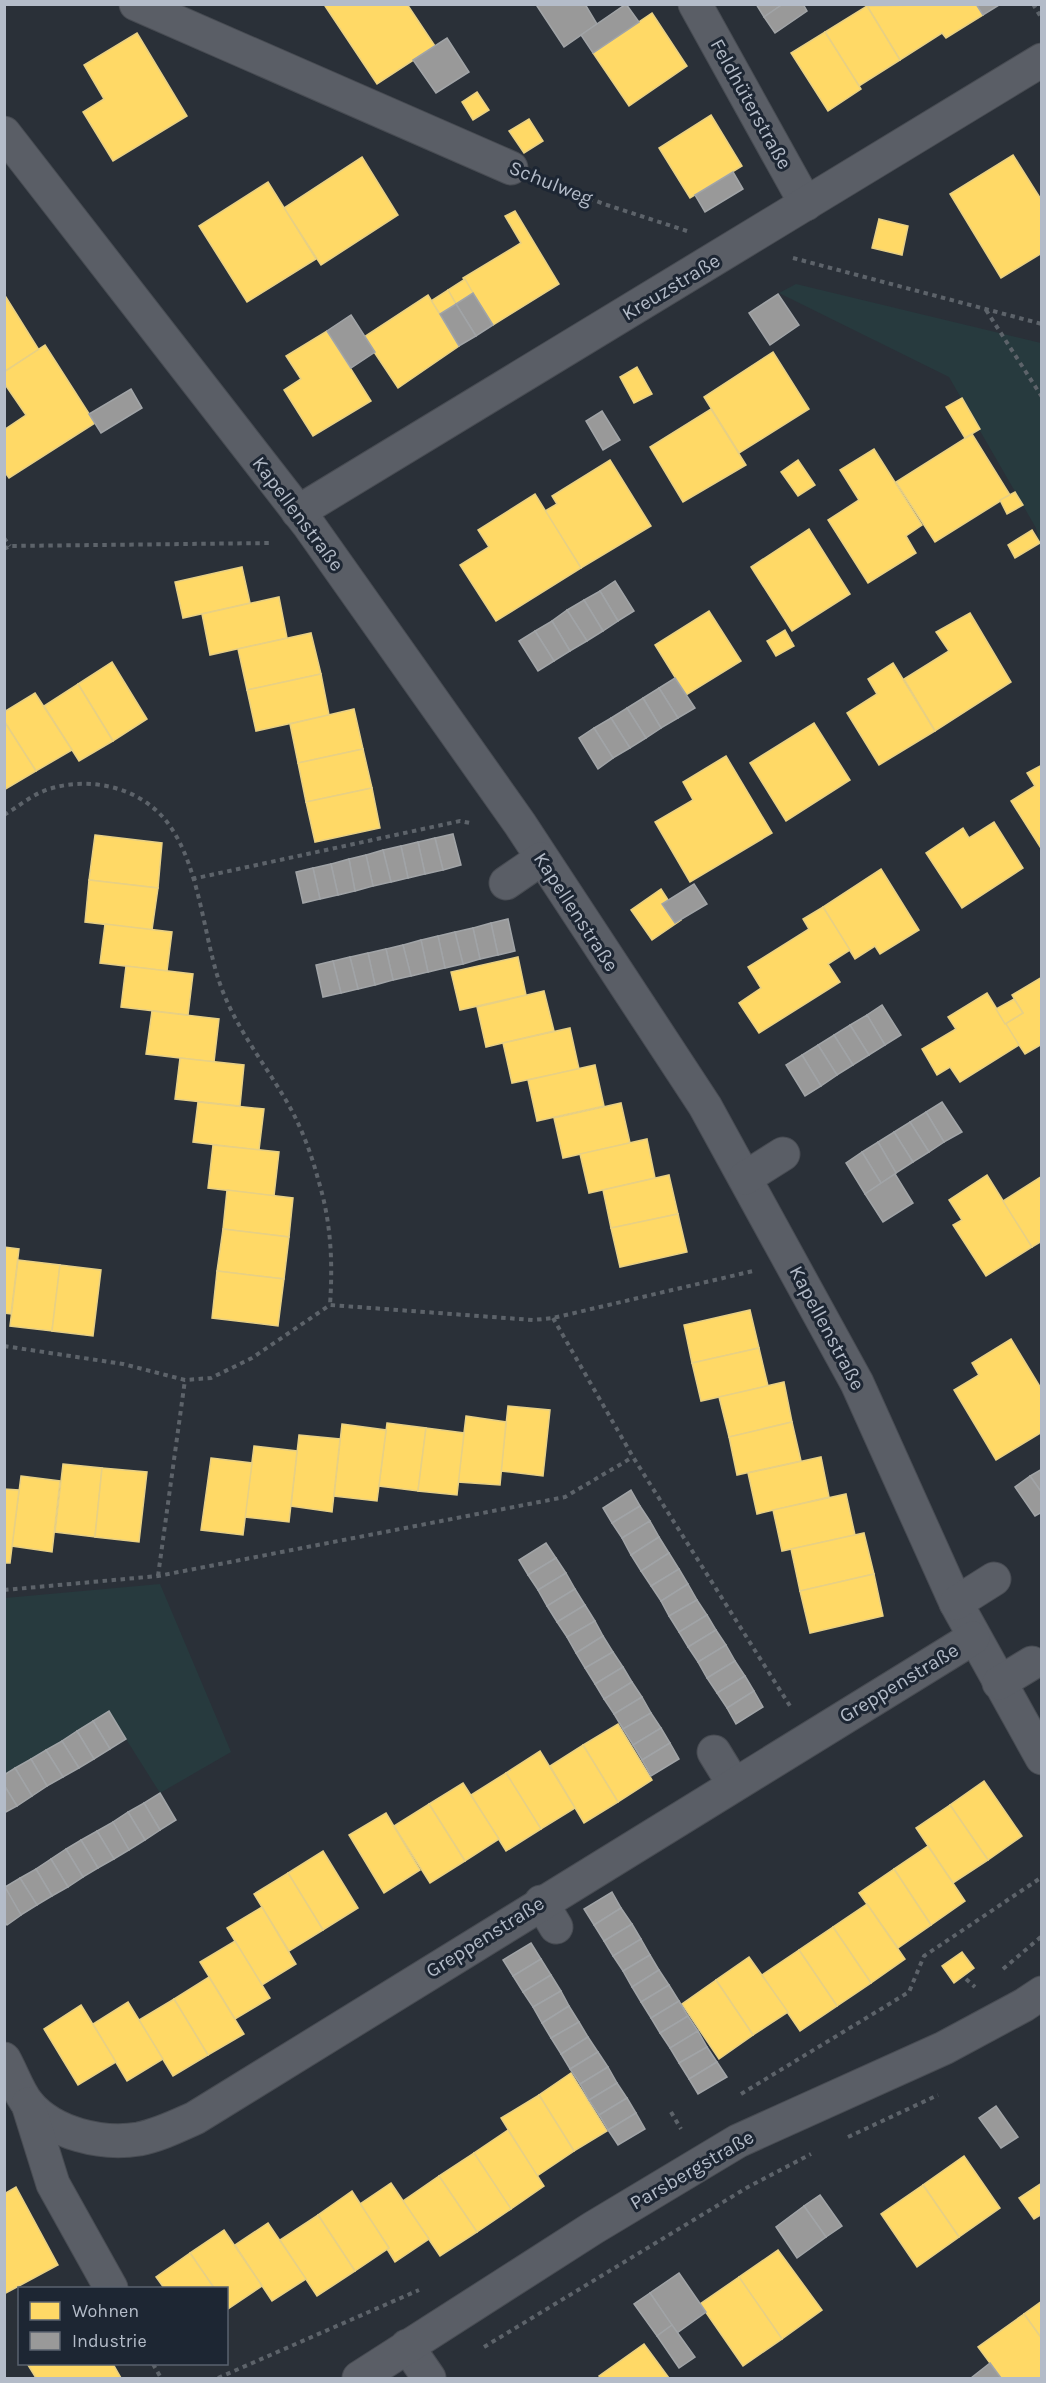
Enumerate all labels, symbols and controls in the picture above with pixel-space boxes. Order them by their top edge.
street label: Feldhüterstraße [706,35,796,173]
street label: Schulweg [506,156,596,210]
street label: Kreuzstraße [618,249,724,325]
street label: Kapellenstraße [247,452,349,576]
street label: Kapellenstraße [529,848,623,976]
street label: Kapellenstraße [785,1262,869,1394]
street label: Greppenstraße [835,1638,963,1728]
street label: Greppenstraße [422,1891,548,1983]
street label: Parsbergstraße [626,2125,758,2215]
legend [18,2287,228,2365]
text: Wohnen [72,2300,139,2322]
text: Industrie [72,2330,147,2352]

